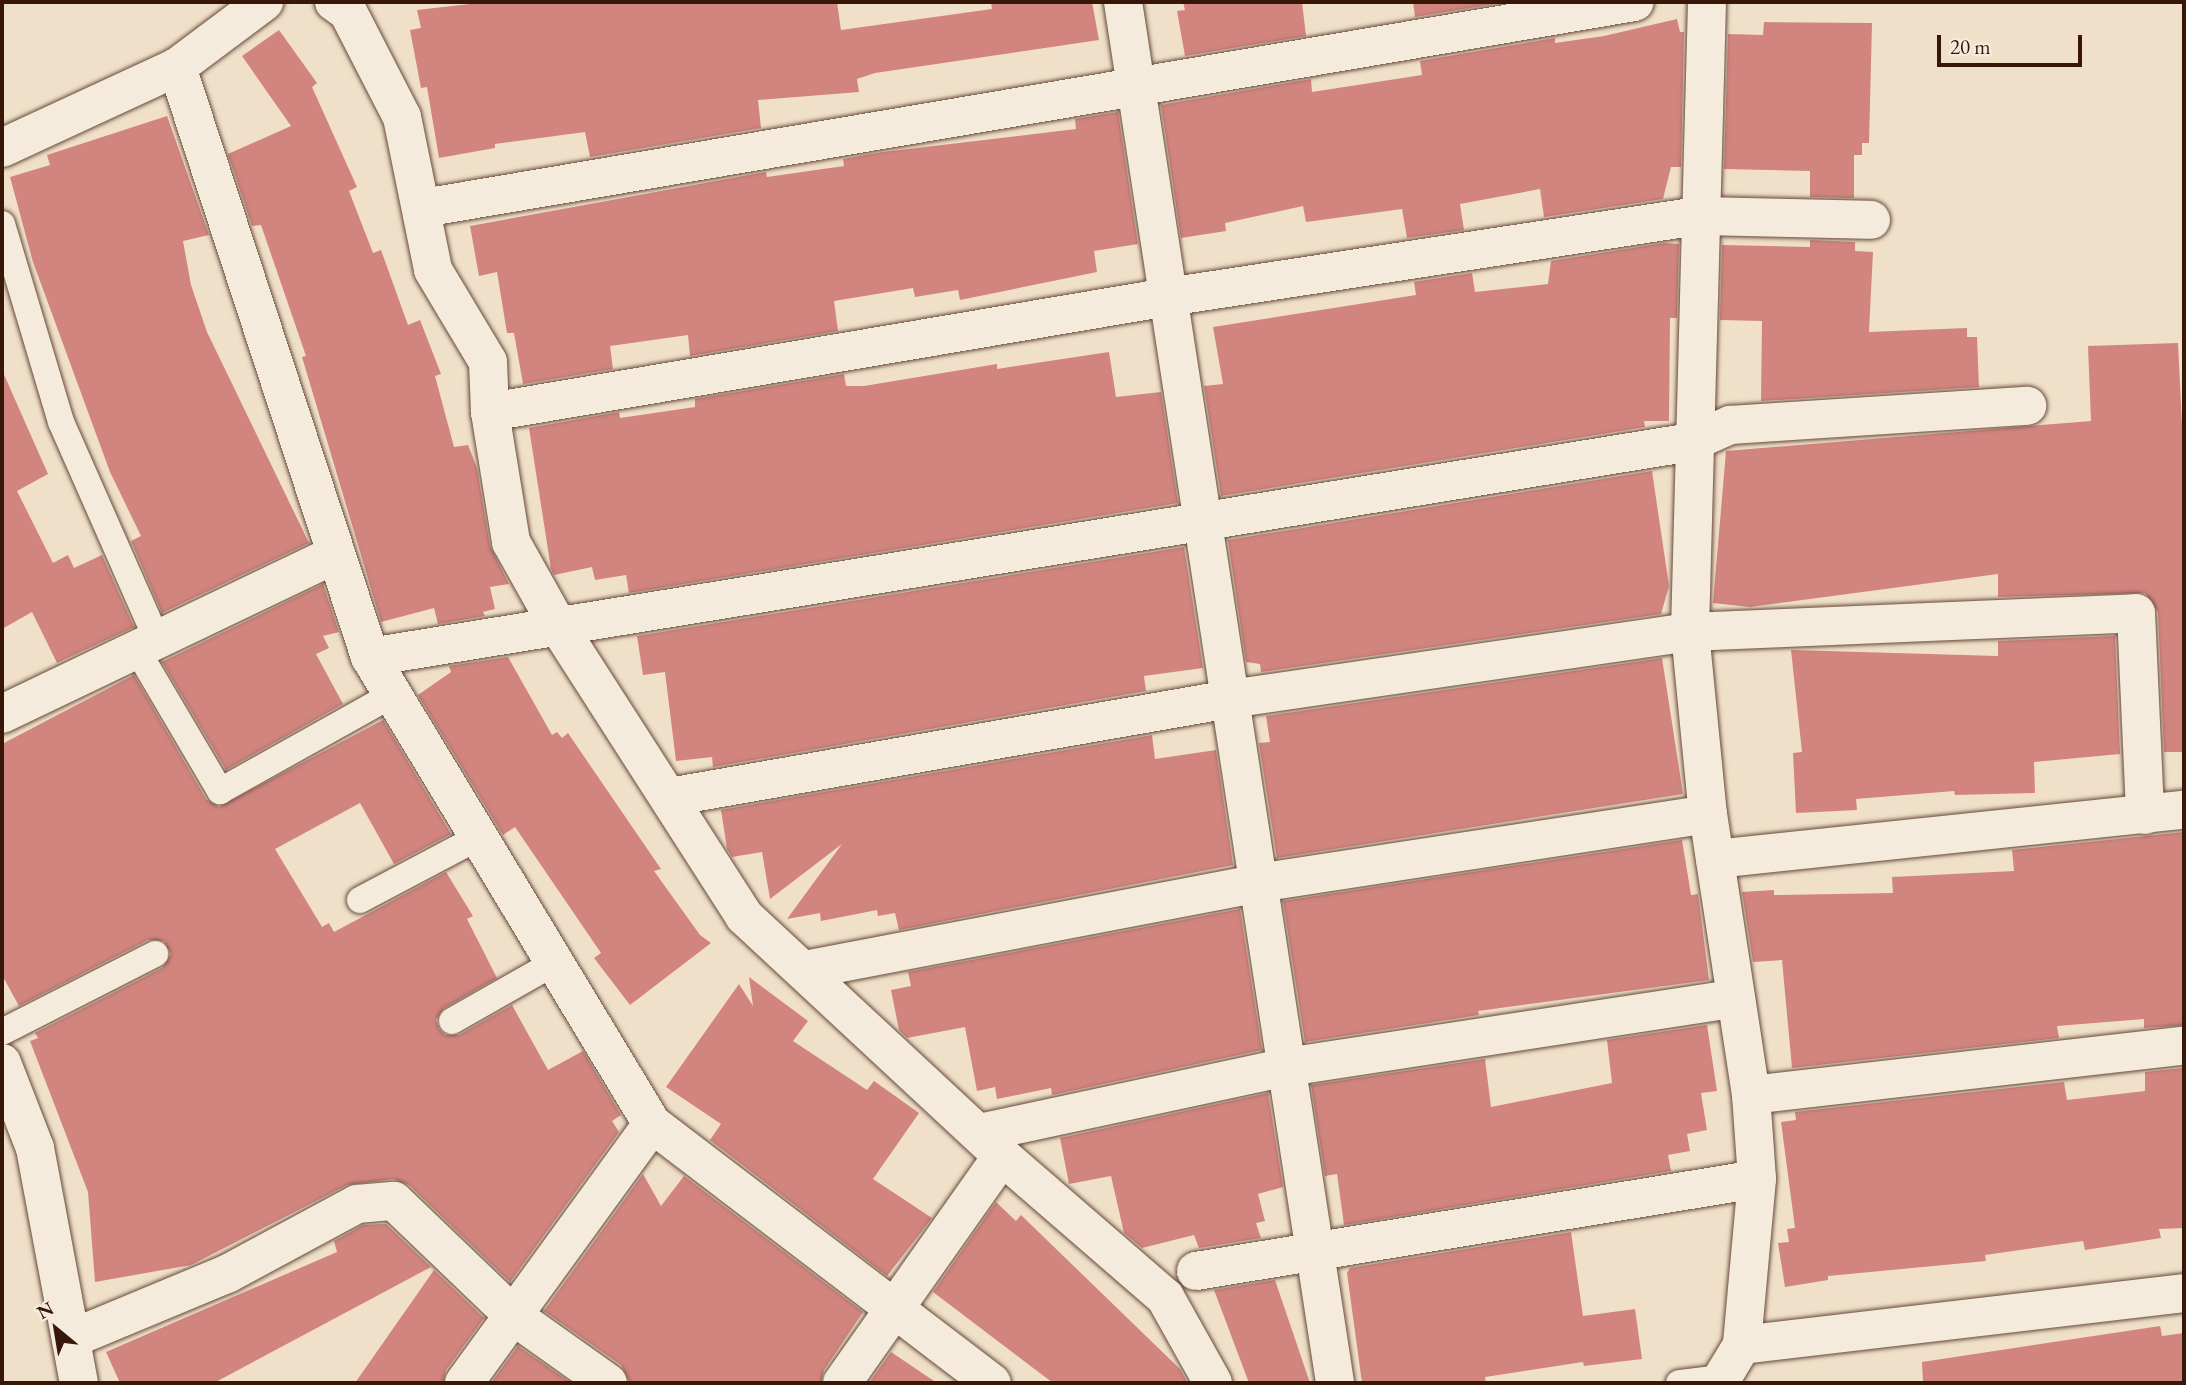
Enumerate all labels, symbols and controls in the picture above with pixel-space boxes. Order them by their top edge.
scale bar [1941,21,2086,65]
text: 20 m [1950,33,1991,60]
north arrow [21,1294,91,1364]
text: N [32,1296,58,1325]

